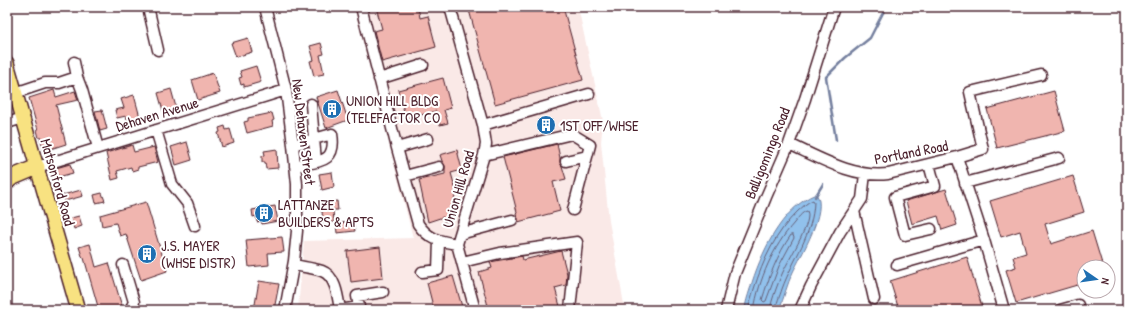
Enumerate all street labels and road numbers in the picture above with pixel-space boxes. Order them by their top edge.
street label: New Dehaven Street [287,78,321,187]
street label: Dehaven Avenue [113,91,201,137]
street label: Balligomingo Road [739,104,795,202]
street label: Portland Road [872,135,950,169]
street label: Matsonford Road [36,136,80,228]
street label: Union Hill Road [437,148,479,230]

